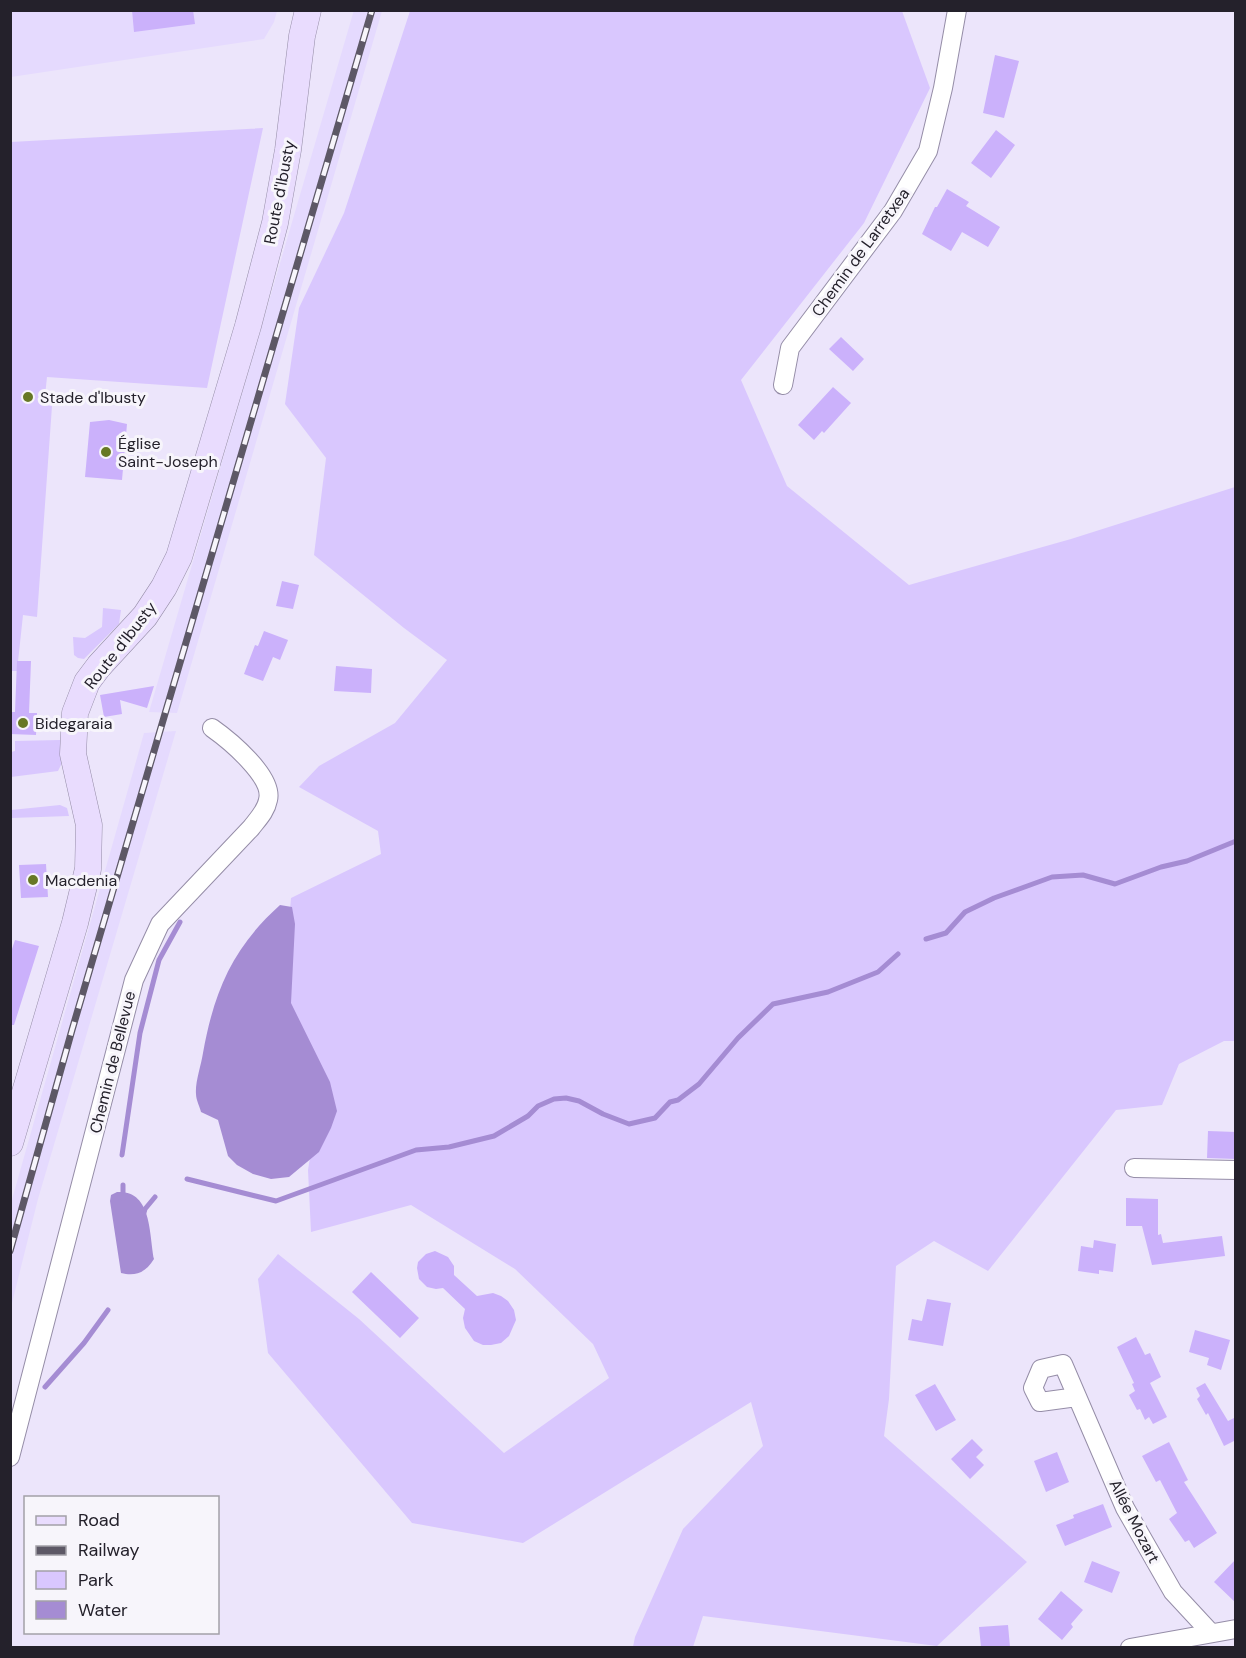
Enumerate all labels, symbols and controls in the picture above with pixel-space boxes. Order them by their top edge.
street label: Route d'Ibusty [259,138,300,246]
street label: Chemin de Larretxea [807,184,914,321]
place label: Stade d'Ibusty [40,387,146,408]
marker: Stade d'Ibusty [21,390,35,404]
place label: Église Saint-Joseph [118,433,218,472]
marker: Église Saint-Joseph [99,445,113,459]
street label: Route d'Ibusty [80,597,161,693]
place label: Bidegaraia [35,713,112,734]
marker: Bidegaraia [16,716,30,730]
place label: Macdenia [45,870,117,891]
marker: Macdenia [26,873,40,887]
street label: Chemin de Bellevue [85,989,140,1136]
street label: Allée Mozart [1104,1476,1165,1567]
legend [24,1496,219,1634]
text: Road [78,1508,120,1532]
text: Railway [78,1538,140,1562]
text: Park [78,1568,114,1592]
text: Water [78,1598,128,1622]

